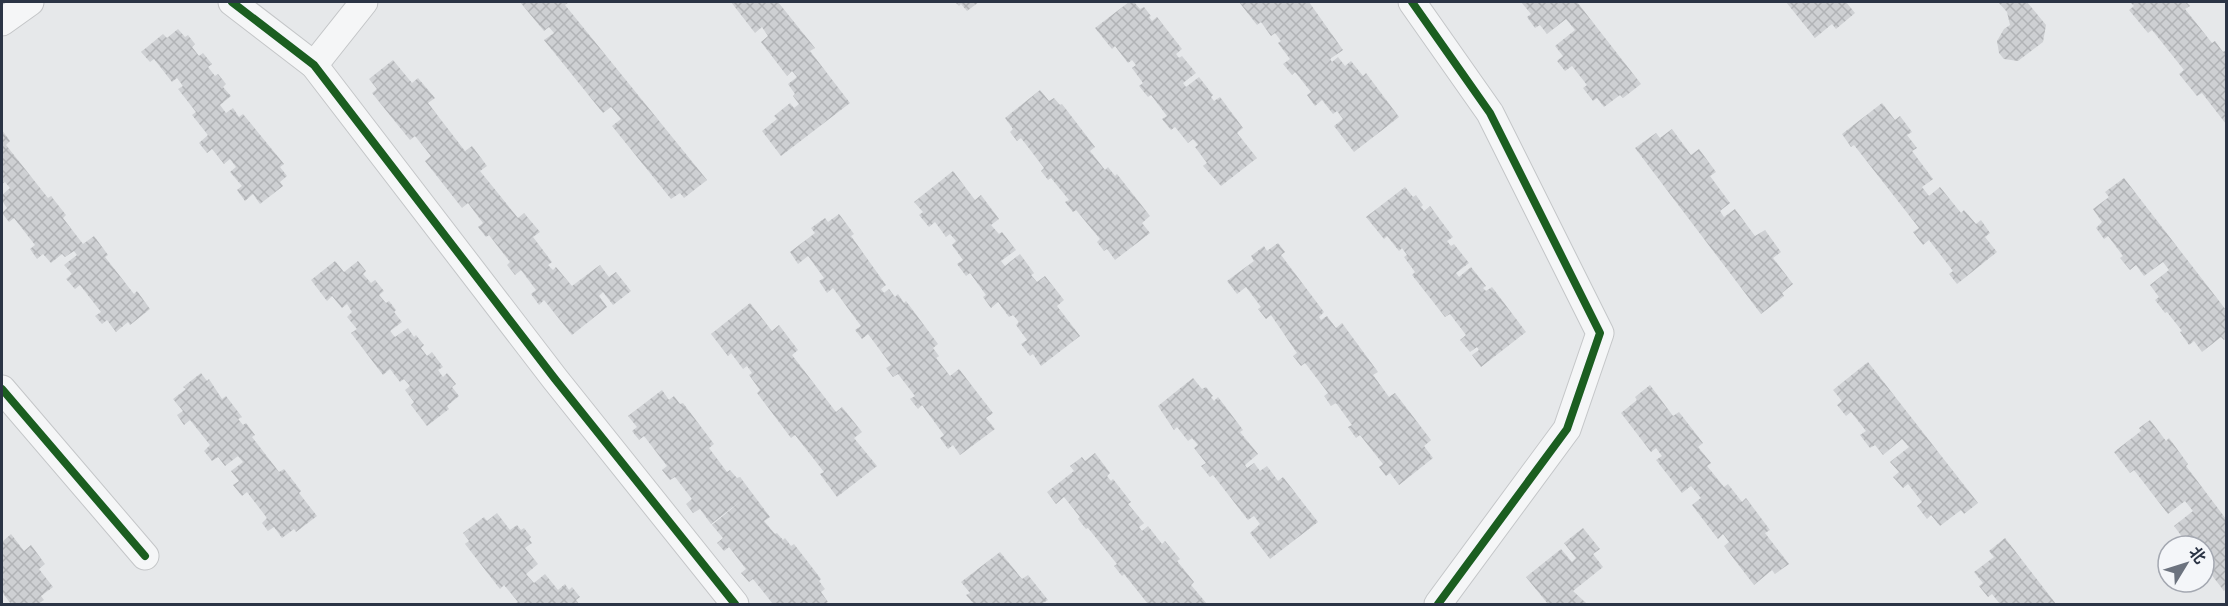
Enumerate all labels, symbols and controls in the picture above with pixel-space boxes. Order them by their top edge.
north arrow [2156,534,2216,594]
text: 北 [2185,542,2211,567]

